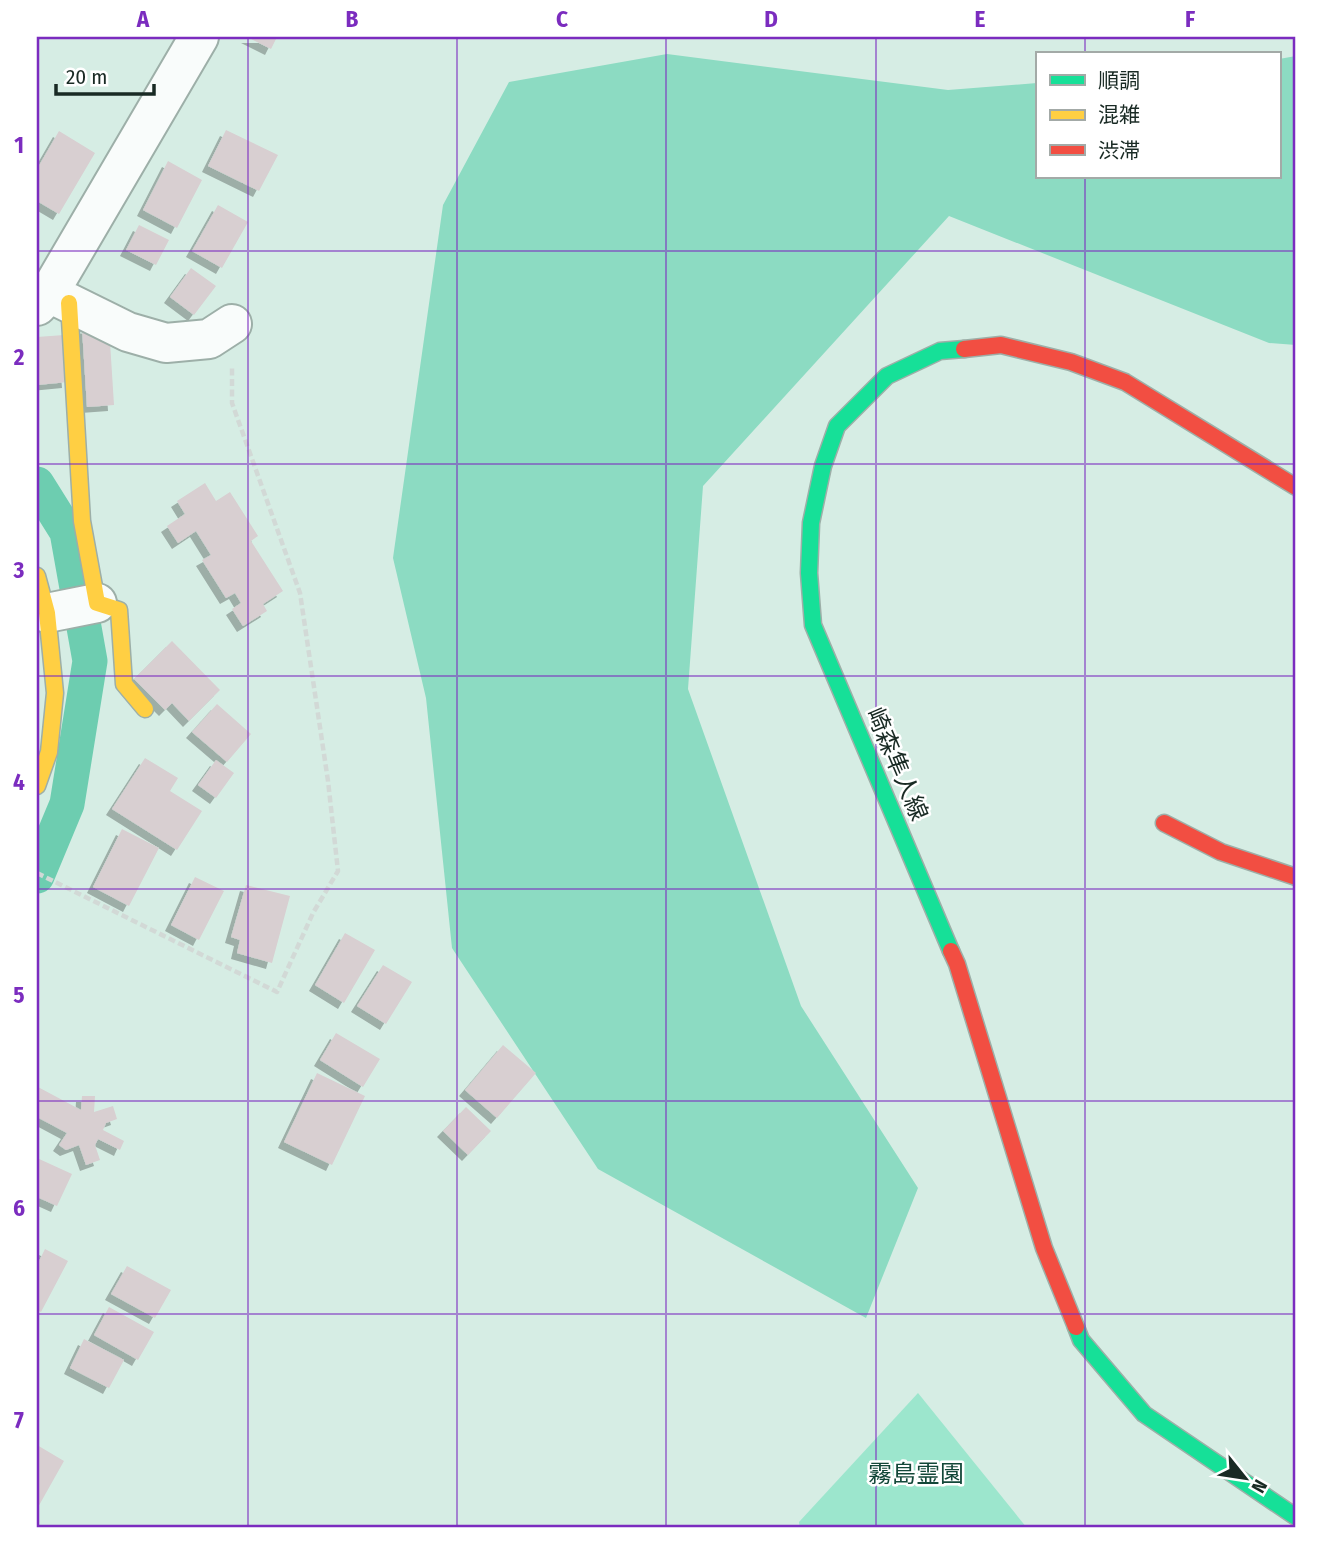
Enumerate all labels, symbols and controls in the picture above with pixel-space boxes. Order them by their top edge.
text: A [136,5,150,33]
text: B [346,5,359,33]
text: C [556,5,568,33]
text: D [764,5,778,33]
text: E [975,5,986,33]
text: F [1185,5,1195,33]
scale bar [56,52,154,96]
legend [1036,52,1280,178]
text: 20 m [66,64,107,90]
text: 順調 [1098,68,1140,94]
text: 混雑 [1098,102,1140,128]
text: 1 [14,131,24,159]
text: 渋滞 [1098,138,1140,164]
text: 2 [13,343,25,371]
text: 3 [13,556,25,584]
street label: 崎森隼人線 [861,703,933,825]
text: 4 [13,768,25,796]
text: 5 [13,981,25,1009]
text: 6 [13,1194,25,1222]
text: 7 [14,1406,24,1434]
north arrow [1210,1442,1280,1512]
park label: 霧島霊園 [868,1460,964,1488]
text: N [1246,1476,1272,1497]

